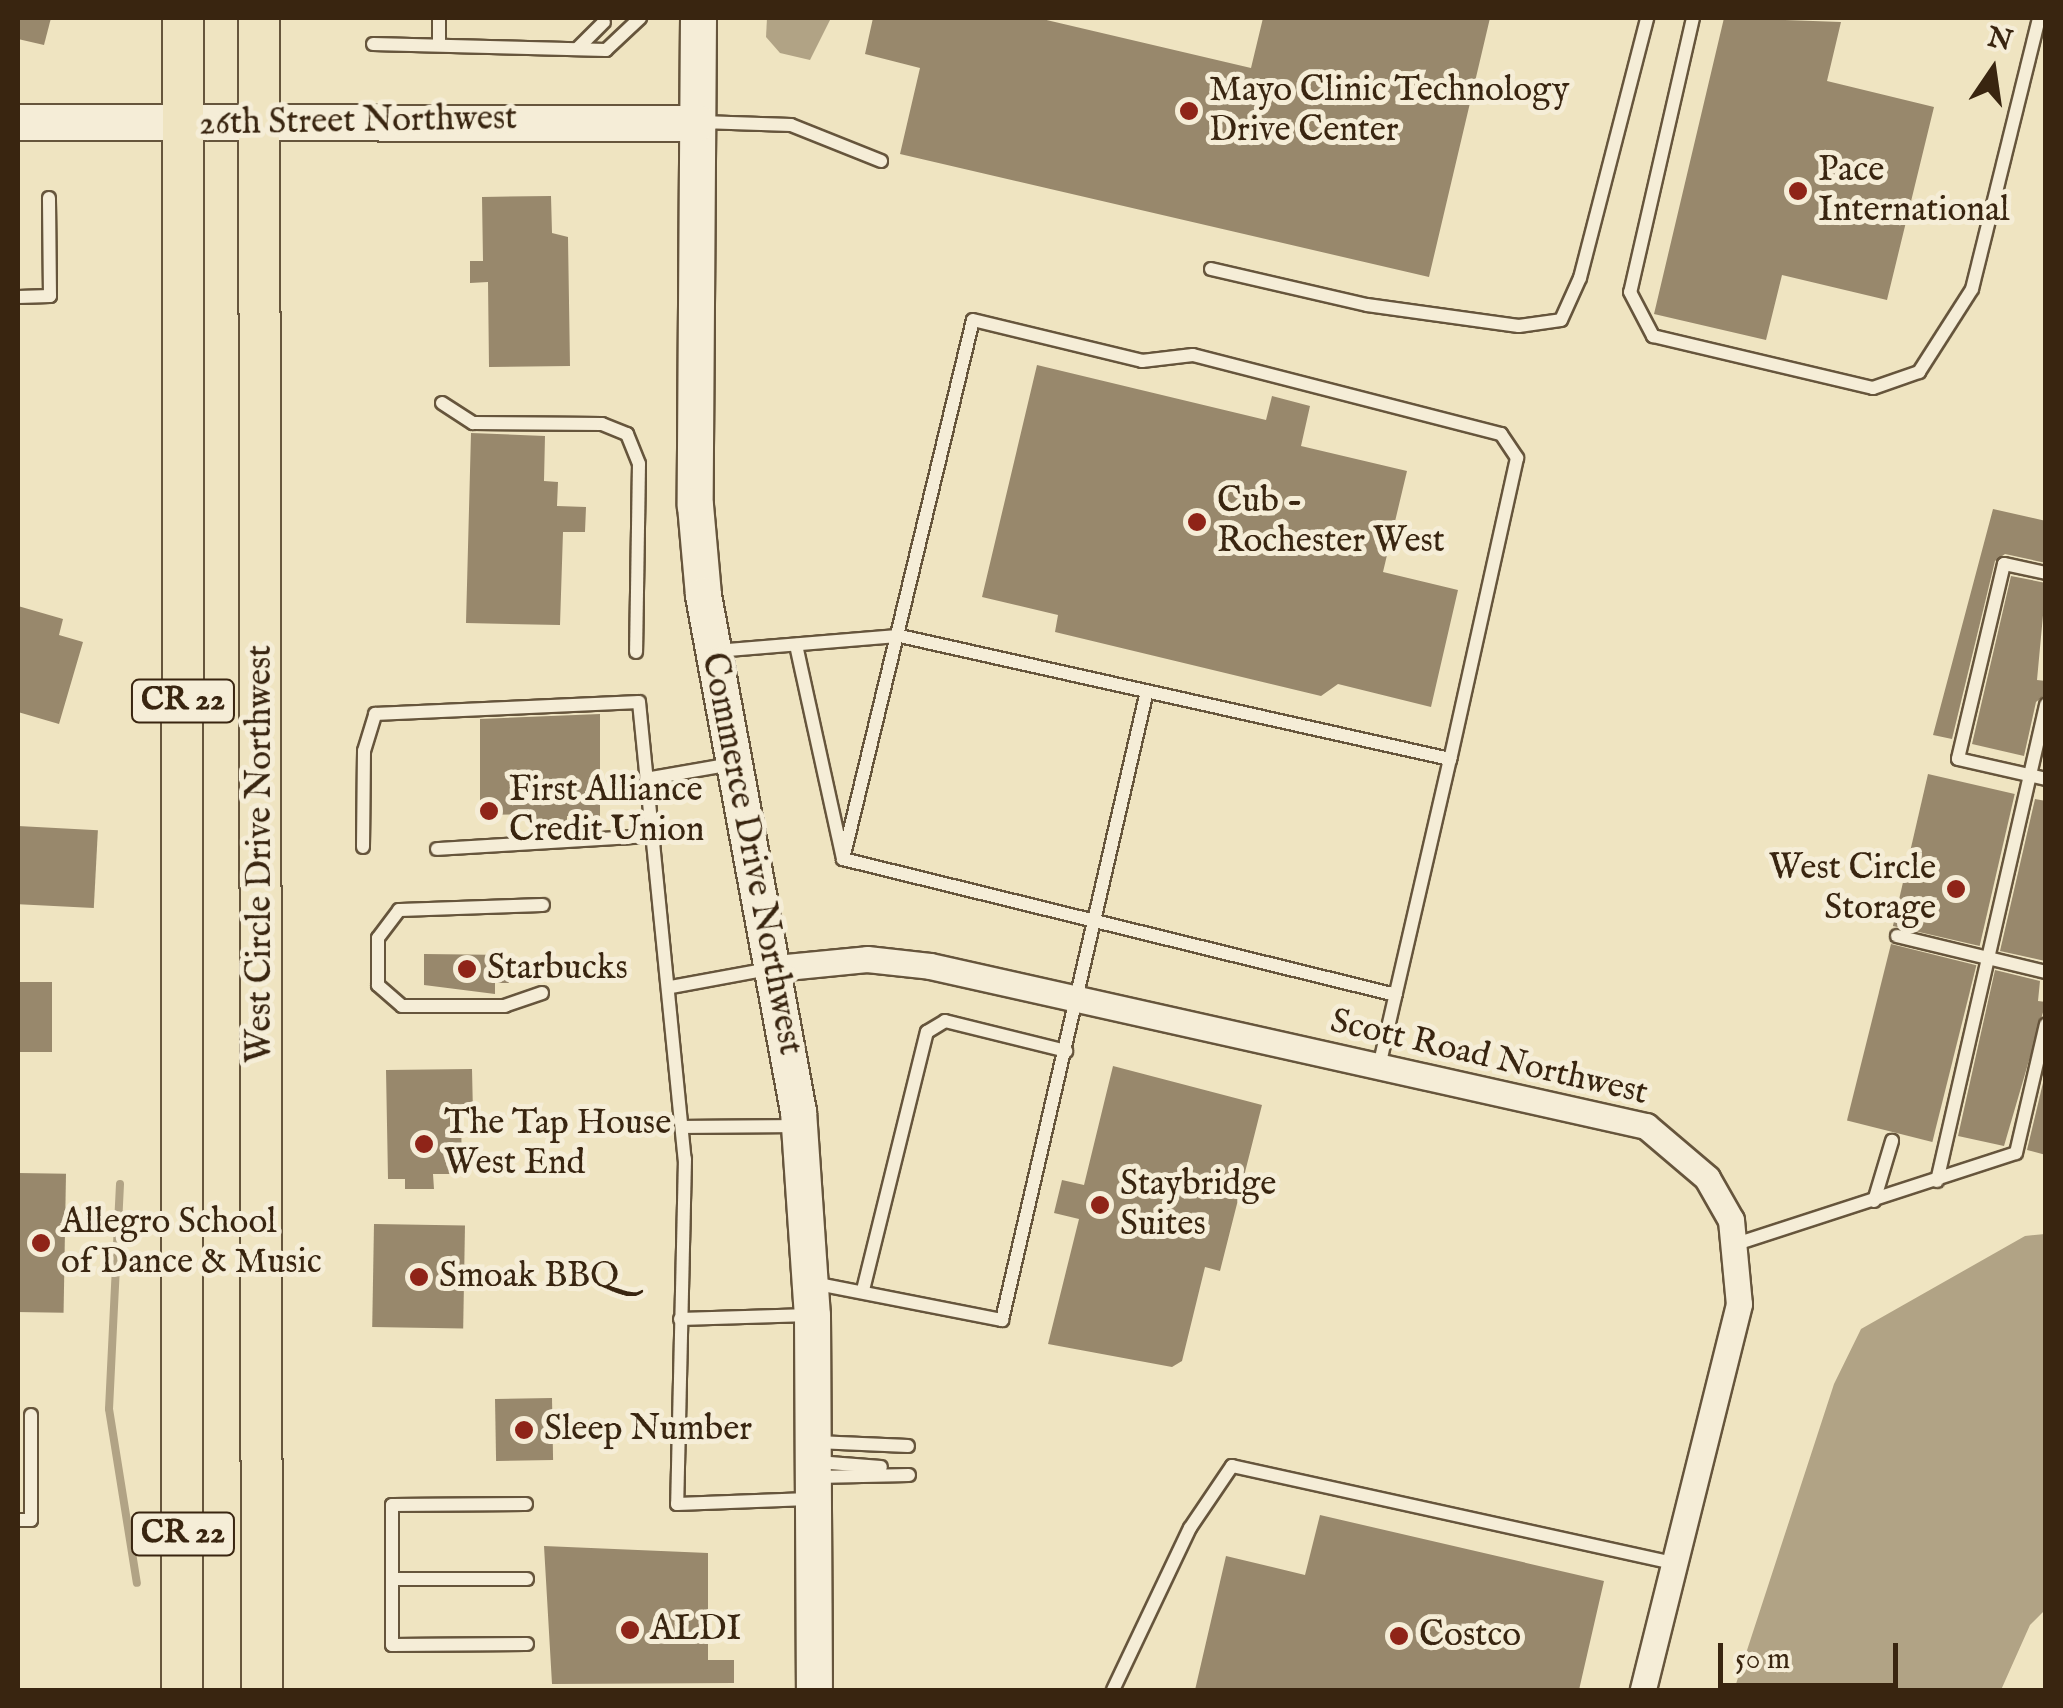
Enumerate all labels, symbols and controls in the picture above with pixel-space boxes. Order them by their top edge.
north arrow [1943,20,2043,120]
text: N [1984,21,2016,60]
place label: Mayo Clinic Technology Drive Center [1209,70,1569,152]
street label: 26th Street Northwest [199,98,517,146]
marker: Mayo Clinic Technology Drive Center [1178,100,1200,122]
place label: Pace International [1818,150,2010,232]
marker: Pace International [1787,180,1809,202]
place label: Cub - Rochester West [1217,481,1445,563]
marker: Cub - Rochester West [1186,511,1208,533]
street label: West Circle Drive Northwest [240,645,282,1063]
street label: Commerce Drive Northwest [691,649,811,1059]
road number: CR 22 [130,674,236,728]
place label: First Alliance Credit Union [509,770,704,852]
marker: First Alliance Credit Union [478,800,500,822]
place label: West Circle Storage [1769,848,1936,930]
marker: West Circle Storage [1945,878,1967,900]
place label: Starbucks [487,948,628,990]
marker: Starbucks [456,958,478,980]
street label: Scott Road Northwest [1326,1001,1652,1115]
place label: The Tap House West End [444,1103,671,1185]
marker: The Tap House West End [413,1133,435,1155]
place label: Staybridge Suites [1120,1164,1276,1246]
marker: Staybridge Suites [1089,1194,1111,1216]
place label: Allegro School of Dance & Music [61,1202,322,1284]
marker: Allegro School of Dance & Music [30,1232,52,1254]
place label: Smoak BBQ [439,1256,619,1298]
marker: Smoak BBQ [408,1266,430,1288]
place label: Sleep Number [544,1409,752,1451]
marker: Sleep Number [513,1419,535,1441]
road number: CR 22 [130,1507,236,1561]
place label: ALDI [650,1609,741,1651]
place label: Costco [1419,1615,1521,1657]
marker: ALDI [619,1619,641,1641]
scale bar [1723,1623,1903,1685]
marker: Costco [1388,1625,1410,1647]
text: 50 m [1735,1641,1790,1679]

